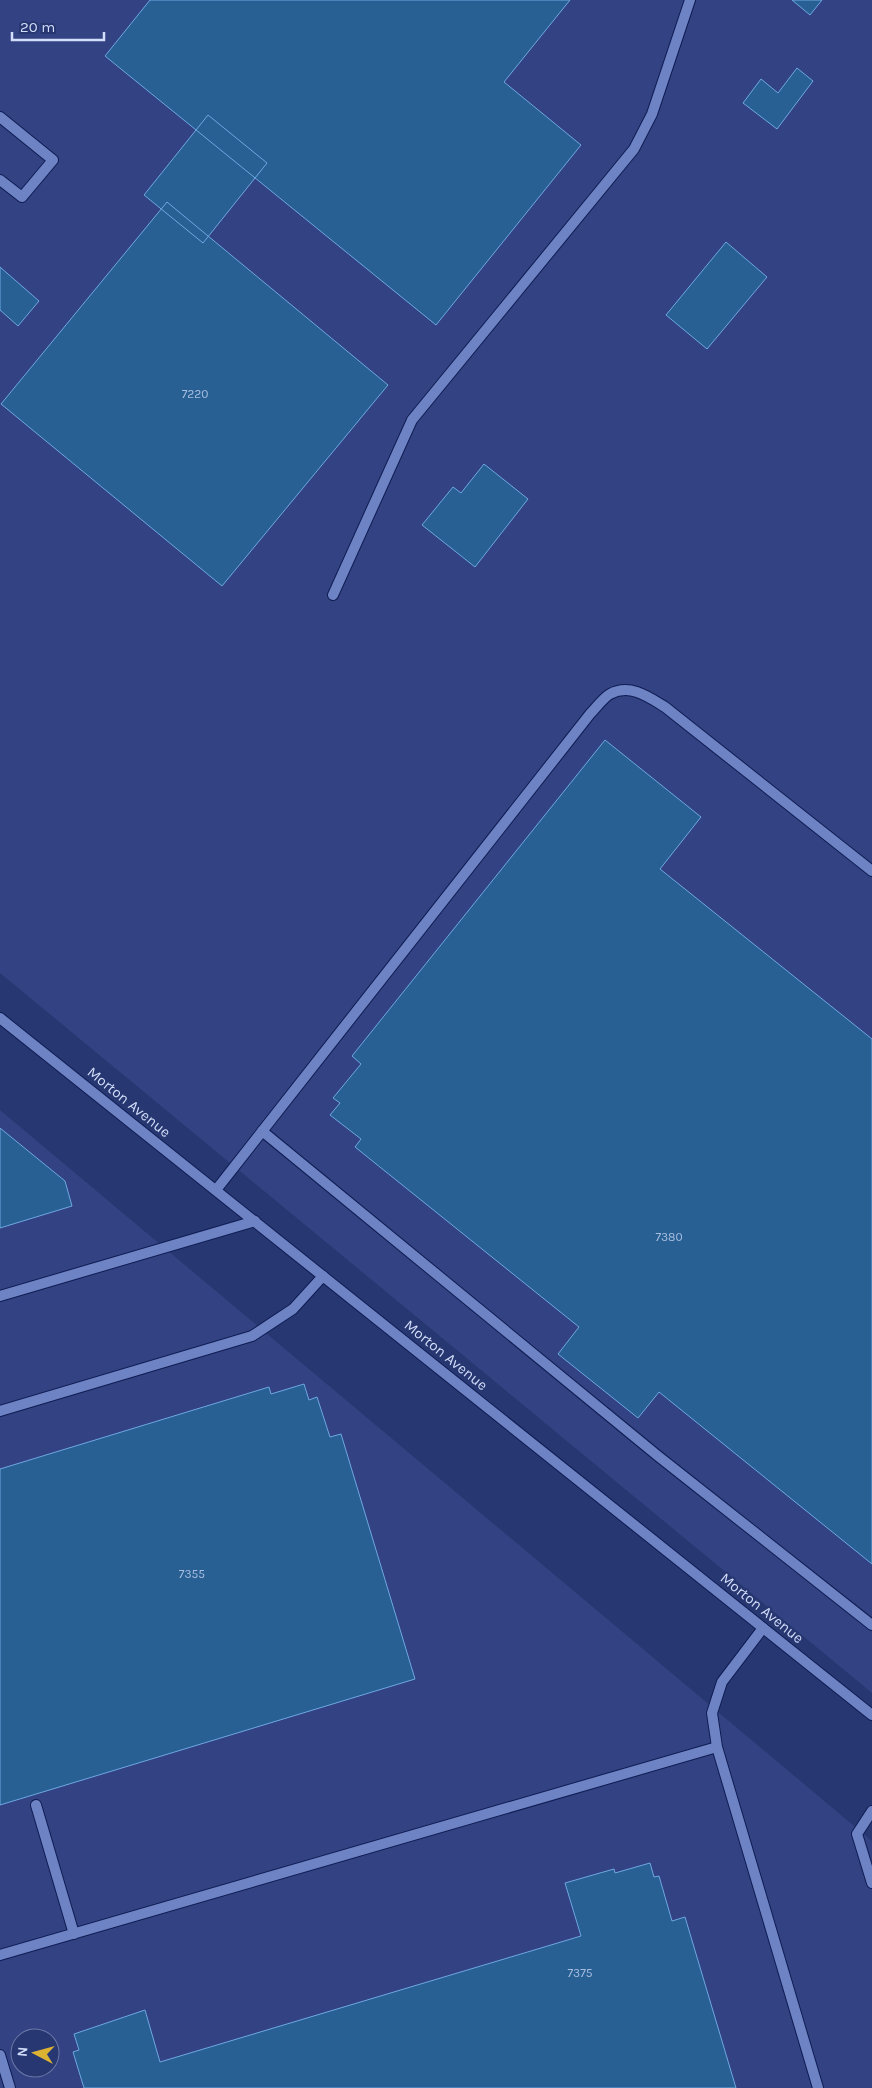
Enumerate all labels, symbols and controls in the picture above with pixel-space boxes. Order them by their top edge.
scale bar [12,10,105,42]
text: 20 m [20,18,55,36]
house number: 7220 [182,387,208,401]
street label: Morton Avenue [84,1063,174,1141]
house number: 7380 [655,1230,683,1244]
street label: Morton Avenue [401,1316,491,1394]
house number: 7355 [179,1567,205,1581]
street label: Morton Avenue [717,1569,807,1647]
house number: 7375 [567,1966,593,1980]
north arrow [10,2028,60,2078]
text: N [14,2046,32,2058]

